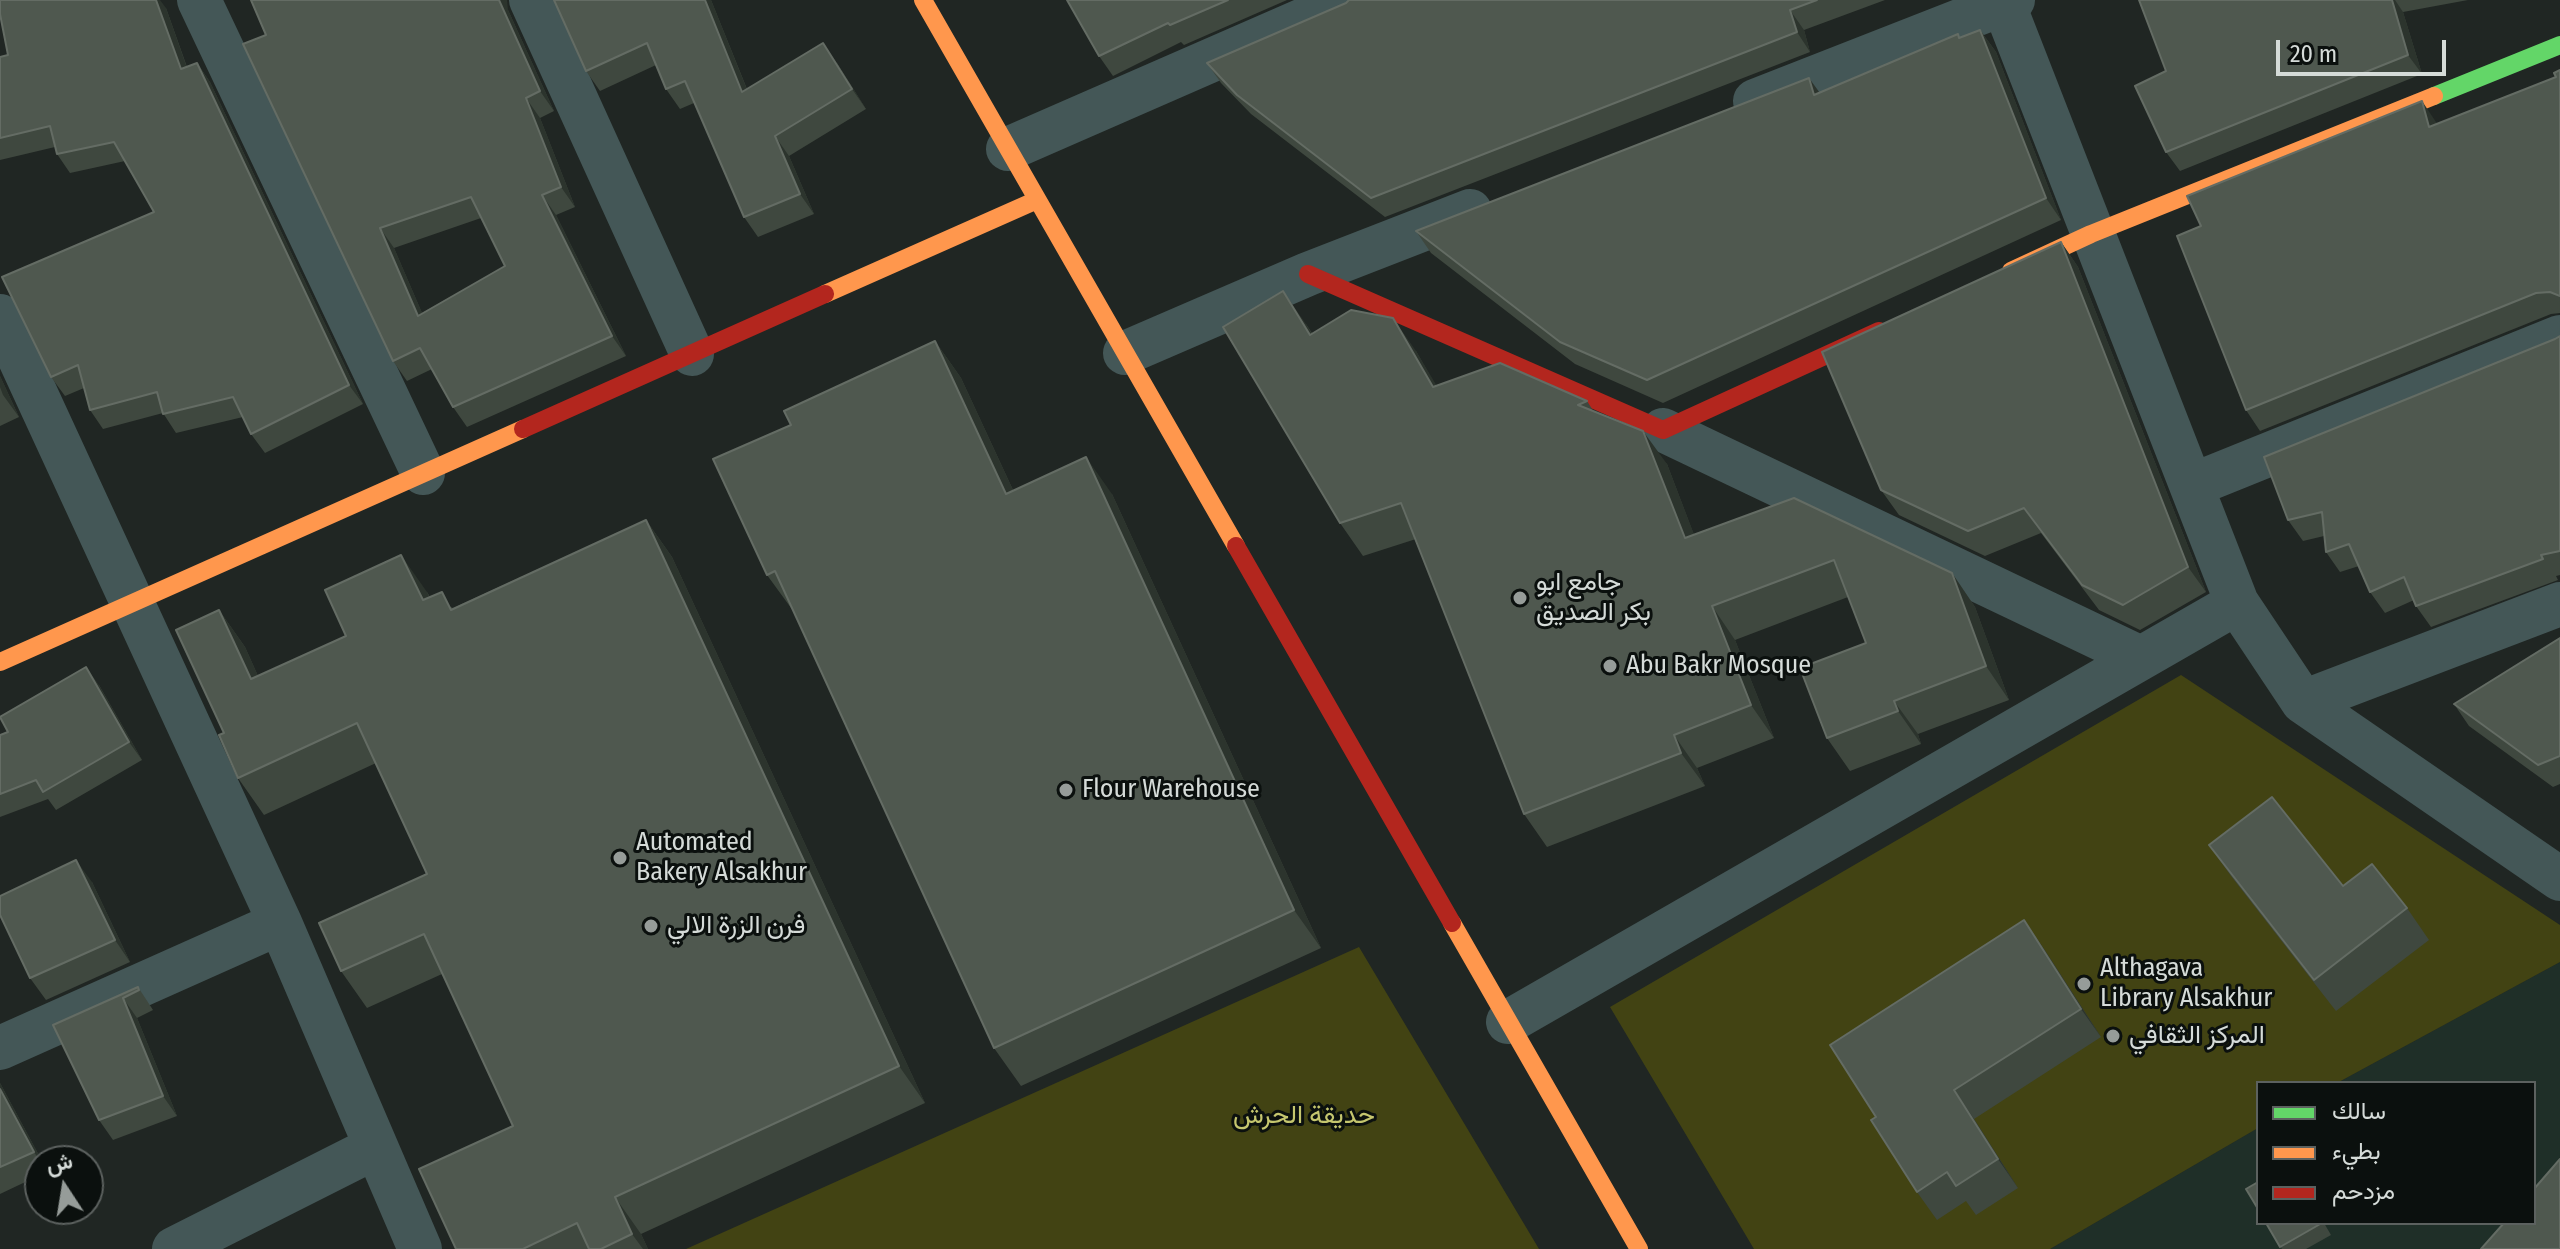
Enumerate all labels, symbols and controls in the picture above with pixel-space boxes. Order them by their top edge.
scale bar [2280,24,2450,74]
text: 20 m [2290,40,2337,68]
place label: جامع ابو بكر الصديق [1536,567,1651,628]
marker: جامع ابو بكر الصديق [1511,589,1529,607]
place label: Abu Bakr Mosque [1626,650,1811,682]
marker: Abu Bakr Mosque [1601,657,1619,675]
place label: Flour Warehouse [1082,774,1260,806]
marker: Flour Warehouse [1057,781,1075,799]
place label: Automated Bakery Alsakhur [636,827,807,888]
marker: Automated Bakery Alsakhur [611,849,629,867]
place label: فرن الزرة الالي [667,910,805,942]
marker: فرن الزرة الالي [642,917,660,935]
place label: Althagava Library Alsakhur [2100,953,2272,1014]
marker: Althagava Library Alsakhur [2075,975,2093,993]
place label: المركز الثقافي [2129,1020,2265,1052]
marker: المركز الثقافي [2104,1027,2122,1045]
legend [2256,1081,2536,1225]
text: سالك [2332,1097,2386,1125]
park label: حديقة الحرش [1233,1100,1375,1132]
text: بطيء [2332,1137,2381,1165]
north arrow [24,1145,104,1225]
text: ش [44,1147,75,1179]
text: مزدحم [2332,1177,2395,1205]

